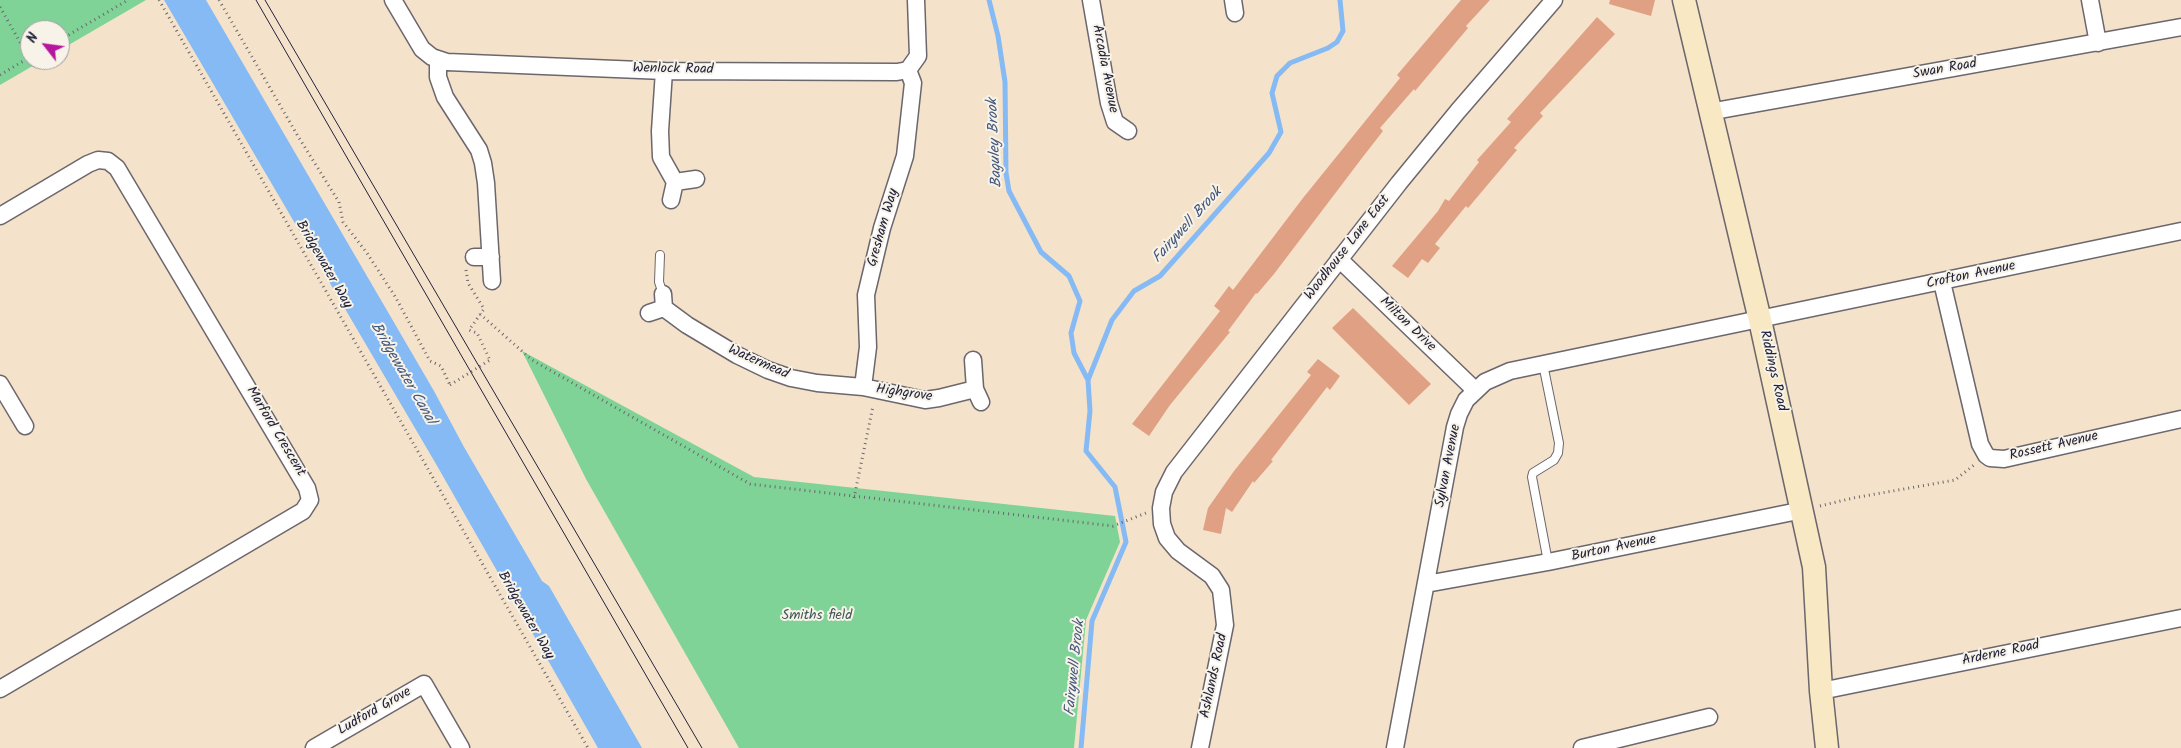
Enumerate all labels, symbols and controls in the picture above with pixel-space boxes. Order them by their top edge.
north arrow [20,20,70,70]
street label: Arcadia Avenue [1087,23,1121,115]
text: N [21,29,45,47]
street label: Swan Road [1912,56,1978,84]
street label: Wenlock Road [632,61,714,79]
water label: Baguley Brook [985,98,1007,188]
water label: Fairywell Brook [1149,184,1227,268]
street label: Gresham Way [865,187,903,269]
street label: Woodhouse Lane East [1302,192,1394,304]
street label: Bridgewater Way [291,218,355,312]
street label: Crofton Avenue [1925,258,2017,294]
street label: Milton Drive [1375,294,1439,356]
water label: Bridgewater Canal [365,320,439,428]
street label: Riddings Road [1755,329,1789,413]
street label: Watermead [725,342,791,384]
street label: Highgrove [875,382,933,406]
street label: Marford Crescent [242,384,308,480]
street label: Sylvan Avenue [1433,423,1465,509]
street label: Rossett Avenue [2008,429,2100,465]
street label: Burton Avenue [1570,532,1658,566]
street label: Bridgewater Way [493,569,557,663]
park label: Smiths field [782,609,852,625]
water label: Fairywell Brook [1062,619,1090,717]
street label: Ashlands Road [1198,632,1232,720]
street label: Arderne Road [1961,638,2041,670]
street label: Ludford Grove [335,684,415,740]

